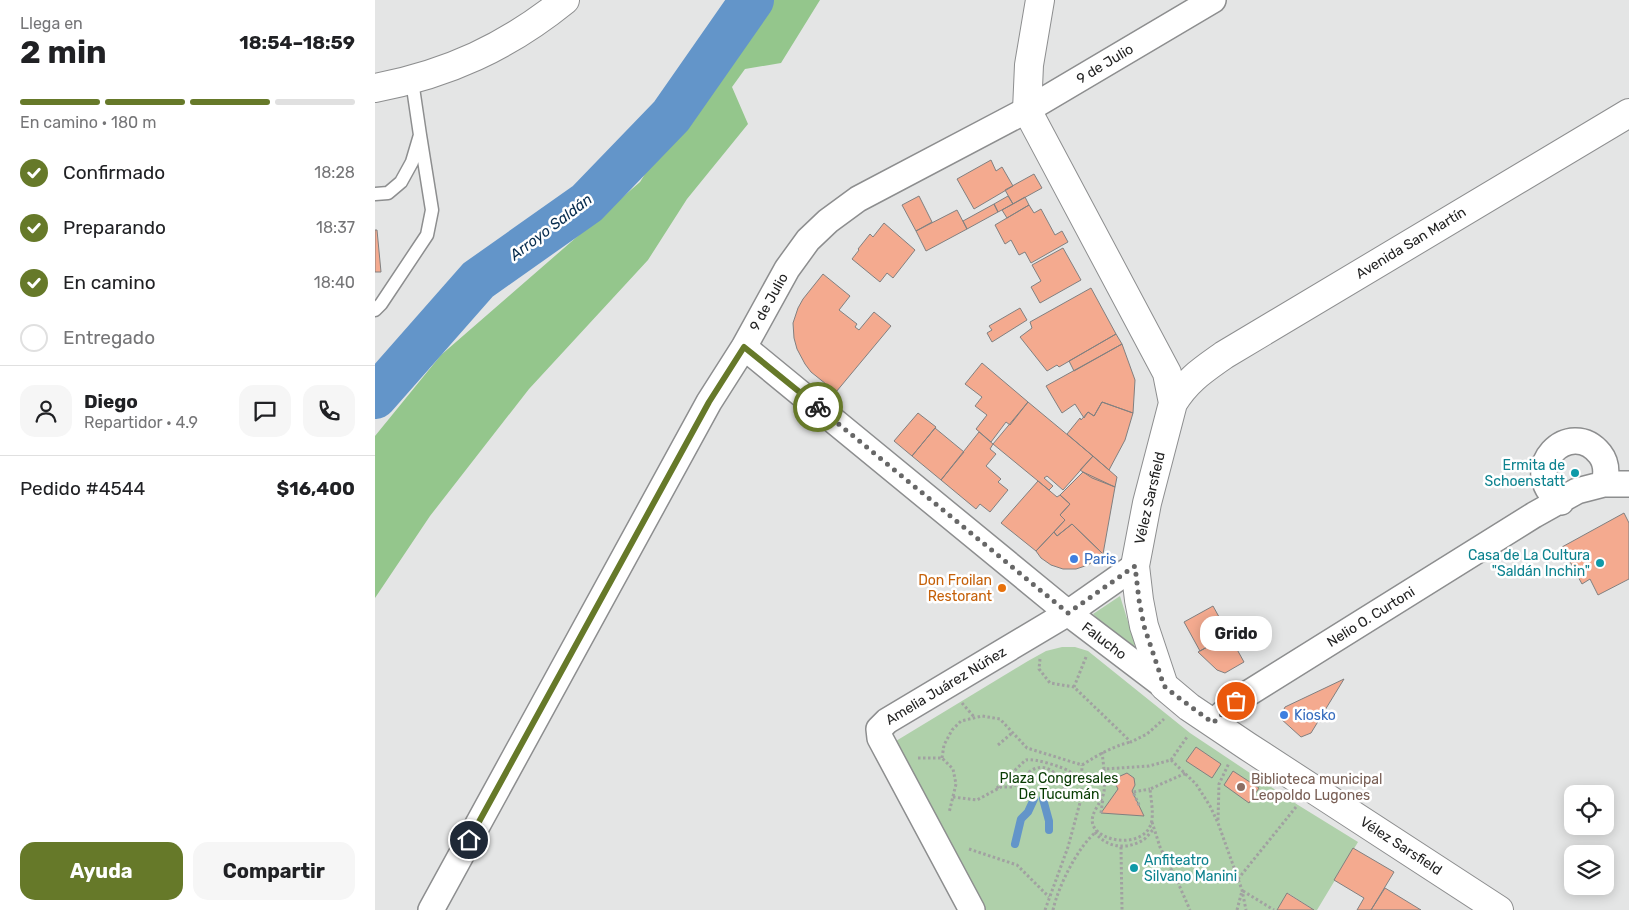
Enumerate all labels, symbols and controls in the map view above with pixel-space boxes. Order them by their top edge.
text: Llega en [20,14,83,33]
text: 18:54–18:59 [239,31,355,54]
text: 2 min [20,33,107,71]
street label: 9 de Julio [1073,40,1137,88]
text: En camino · 180 m [20,113,156,132]
icon: check [20,159,48,187]
text: Confirmado [63,161,165,184]
text: 18:28 [314,163,355,182]
water label: Arroyo Saldán [505,190,596,264]
street label: Avenida San Martín [1353,203,1469,283]
icon: check [20,214,48,242]
text: Preparando [63,216,166,239]
text: 18:37 [316,218,355,237]
icon: check [20,269,48,297]
street label: 9 de Julio [746,270,792,334]
text: En camino [63,271,156,294]
text: 18:40 [314,273,355,292]
text: Entregado [63,326,155,349]
courier [793,382,843,432]
button: person [20,385,72,437]
button: chat [239,385,291,437]
button: phone [303,385,355,437]
text: Diego [84,390,138,413]
icon: bike [804,393,832,421]
text: Repartidor · 4.9 [84,413,198,432]
street label: Vélez Sarsfield [1131,450,1169,546]
place label: Ermita de Schoenstatt [1484,457,1566,490]
marker: Ermita de Schoenstatt [1569,467,1581,479]
text: Pedido #4544 [20,477,145,500]
text: $16,400 [277,477,355,500]
place label: Casa de La Cultura "Saldán Inchin" [1468,547,1590,580]
place label: Paris [1084,551,1116,568]
marker: Paris [1068,553,1080,565]
marker: Casa de La Cultura "Saldán Inchin" [1594,557,1606,569]
place label: Don Froilan Restorant [918,572,993,605]
marker: Don Froilan Restorant [996,582,1008,594]
street label: Nelio O. Curtoni [1324,583,1418,651]
callout: Grido [1200,616,1272,651]
street label: Falucho [1078,619,1130,663]
text: Grido [1214,624,1258,643]
street label: Amelia Juárez Núñez [883,643,1009,729]
pin [1215,680,1257,722]
icon: bag [1222,687,1250,715]
place label: Kiosko [1294,707,1336,724]
marker: Kiosko [1278,709,1290,721]
park label: Plaza Congresales De Tucumán [1000,770,1118,803]
place label: Biblioteca municipal Leopoldo Lugones [1251,771,1382,804]
marker: Biblioteca municipal Leopoldo Lugones [1235,781,1247,793]
map controls [1564,785,1614,895]
button: locate [1564,785,1614,835]
street label: Vélez Sarsfield [1357,813,1445,879]
pin [448,819,490,861]
icon: home [455,826,483,854]
button: Ayuda [20,842,183,900]
button: Compartir [193,842,355,900]
button: layers [1564,845,1614,895]
place label: Anfiteatro Silvano Manini [1144,852,1237,885]
marker: Anfiteatro Silvano Manini [1128,862,1140,874]

